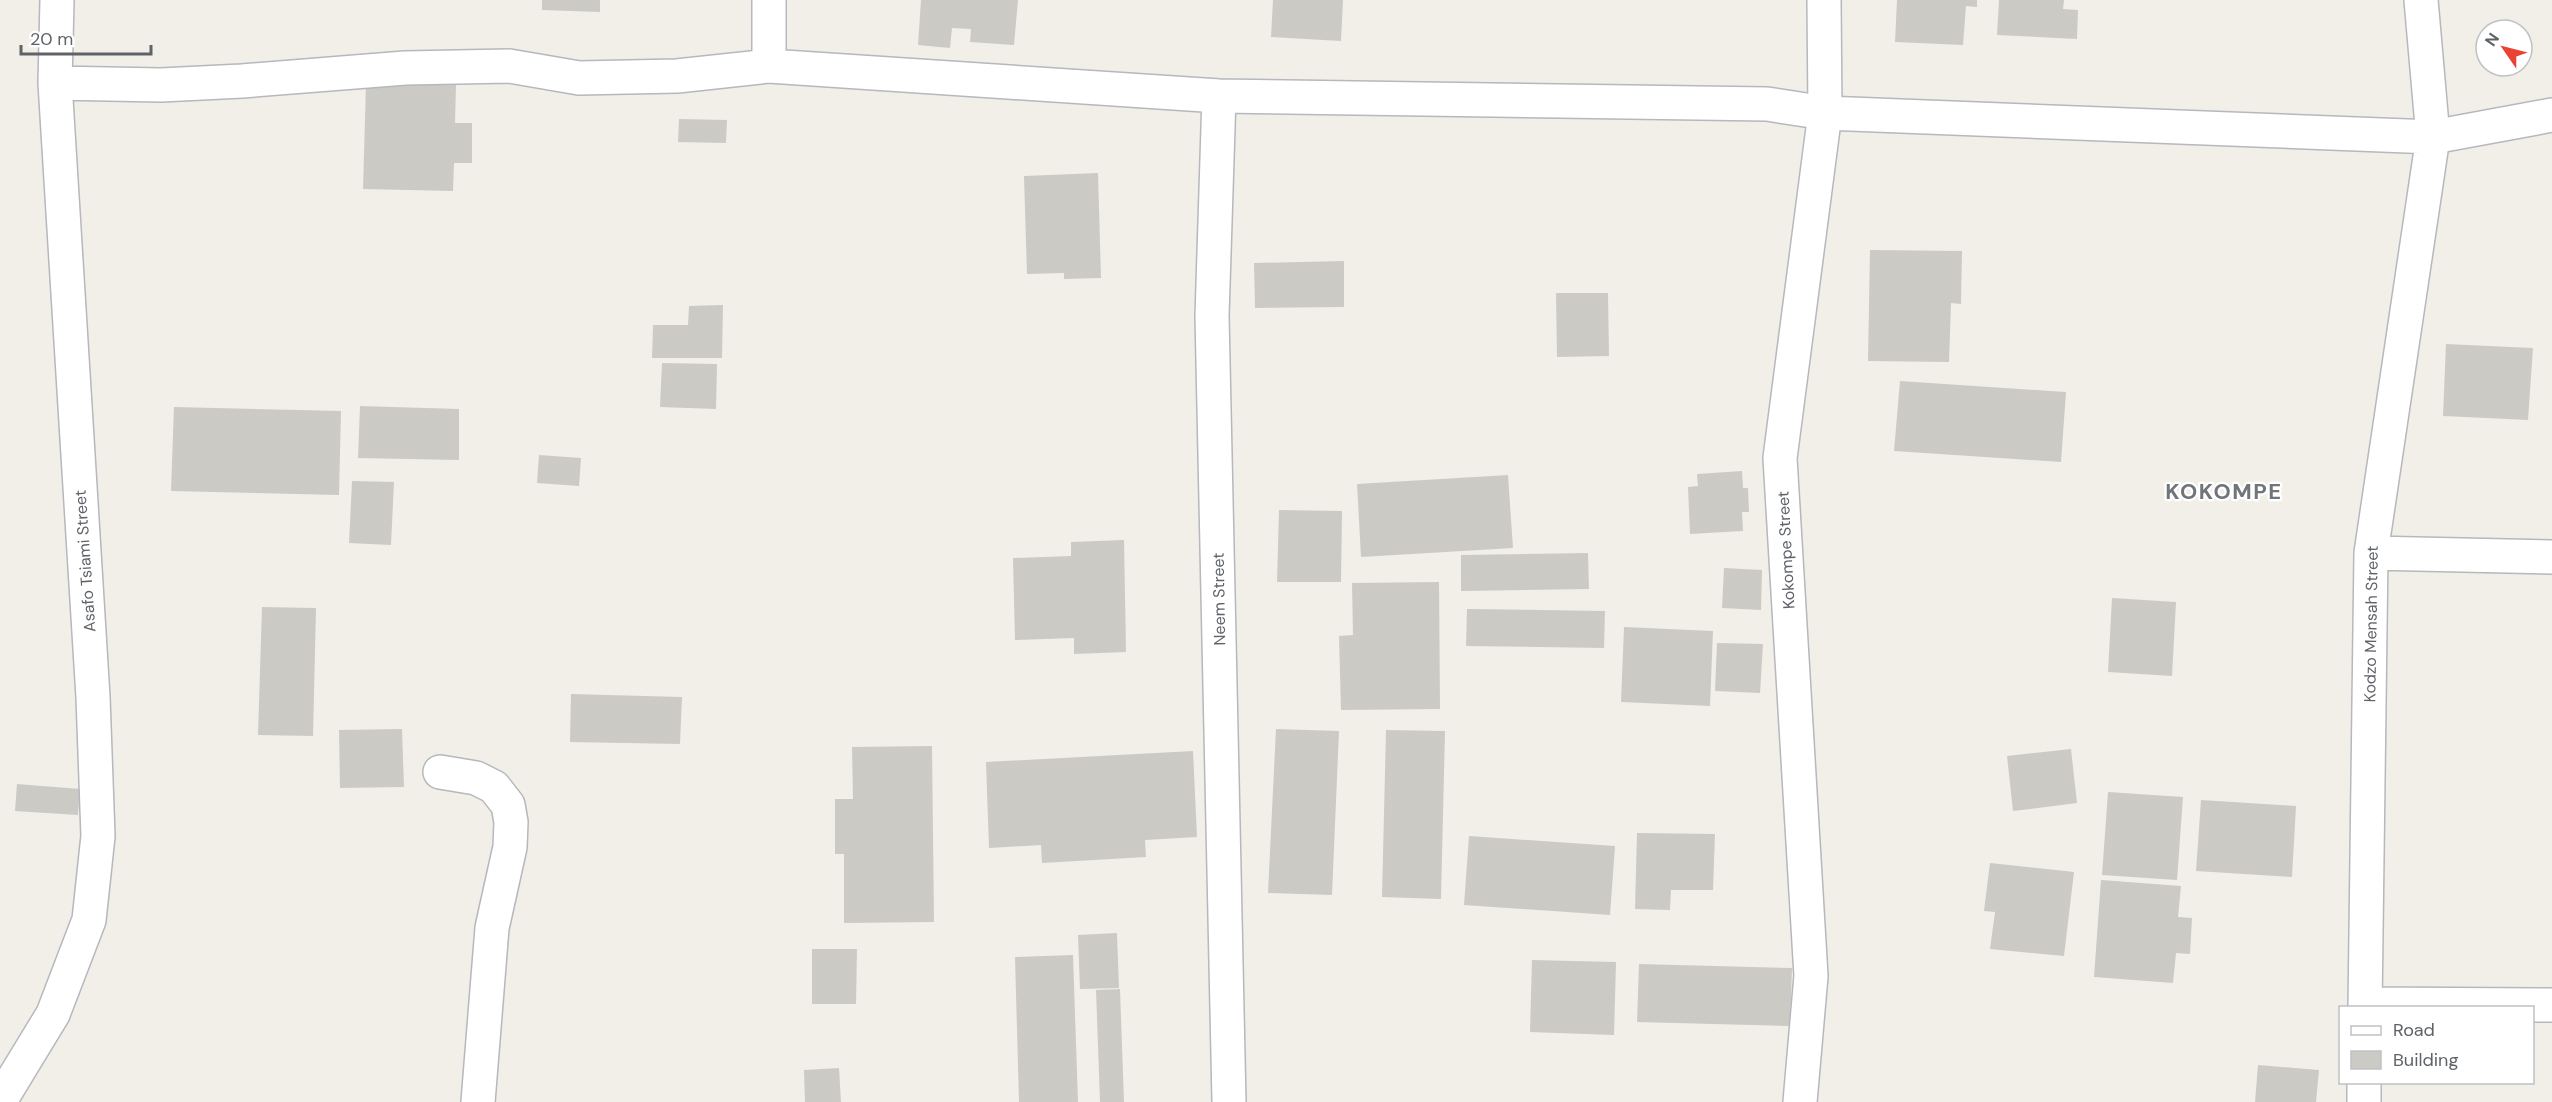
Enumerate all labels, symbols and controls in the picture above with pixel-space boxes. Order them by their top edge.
scale bar [21,18,152,56]
north arrow [2474,18,2534,78]
text: 20 m [30,27,73,51]
text: N [2480,29,2504,50]
district label: KOKOMPE [2165,477,2283,506]
street label: Asafo Tsiami Street [70,489,100,633]
street label: Kokompe Street [1772,490,1800,610]
street label: Kodzo Mensah Street [2359,545,2383,703]
street label: Neem Street [1208,552,1230,646]
legend [2339,1006,2534,1084]
text: Road [2393,1018,2435,1042]
text: Building [2393,1048,2458,1072]

